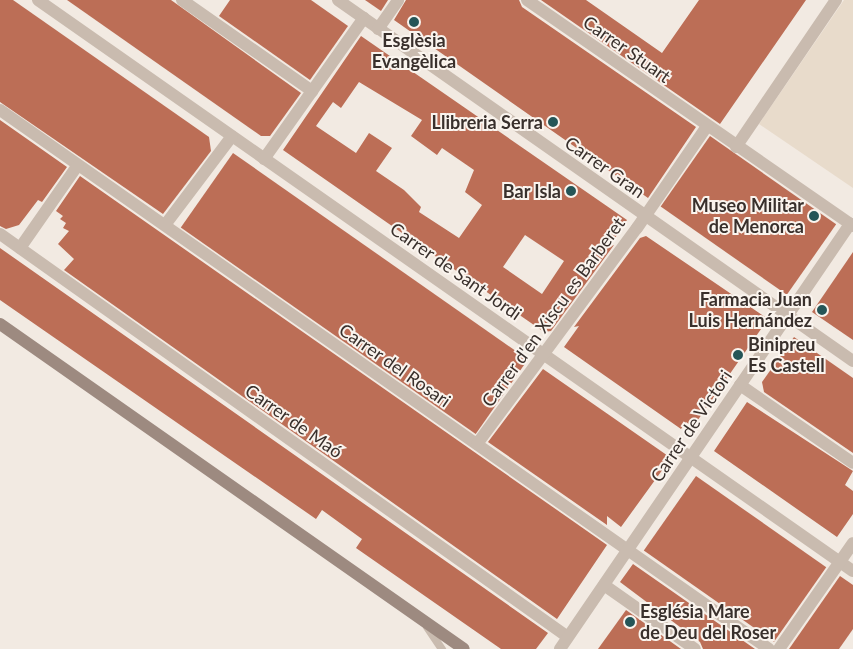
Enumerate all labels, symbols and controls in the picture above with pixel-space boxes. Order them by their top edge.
street label: Carrer Stuart [579,11,675,87]
marker: Esglèsia Evangèlica [408,16,420,28]
place label: Esglèsia Evangèlica [372,30,456,72]
place label: Llibreria Serra [432,111,543,133]
marker: Llibreria Serra [547,116,559,128]
street label: Carrer Gran [561,132,649,202]
place label: Bar Isla [502,180,561,202]
marker: Bar Isla [565,185,577,197]
place label: Museo Militar de Menorca [692,195,804,238]
marker: Museo Militar de Menorca [808,210,820,222]
street label: Carrer d'en Xiscu es Barberet [477,213,629,411]
street label: Carrer de Sant Jordi [386,217,526,325]
place label: Farmacia Juan Luis Hernández [689,289,812,332]
marker: Farmacia Juan Luis Hernández [816,304,828,316]
street label: Carrer del Rosari [335,318,455,412]
place label: Binipreu Es Castell [748,334,825,376]
marker: Binipreu Es Castell [732,349,744,361]
street label: Carrer de Victori [645,366,737,486]
street label: Carrer de Maó [241,379,347,463]
place label: Església Mare de Deu del Roser [640,601,776,644]
marker: Església Mare de Deu del Roser [624,616,636,628]

